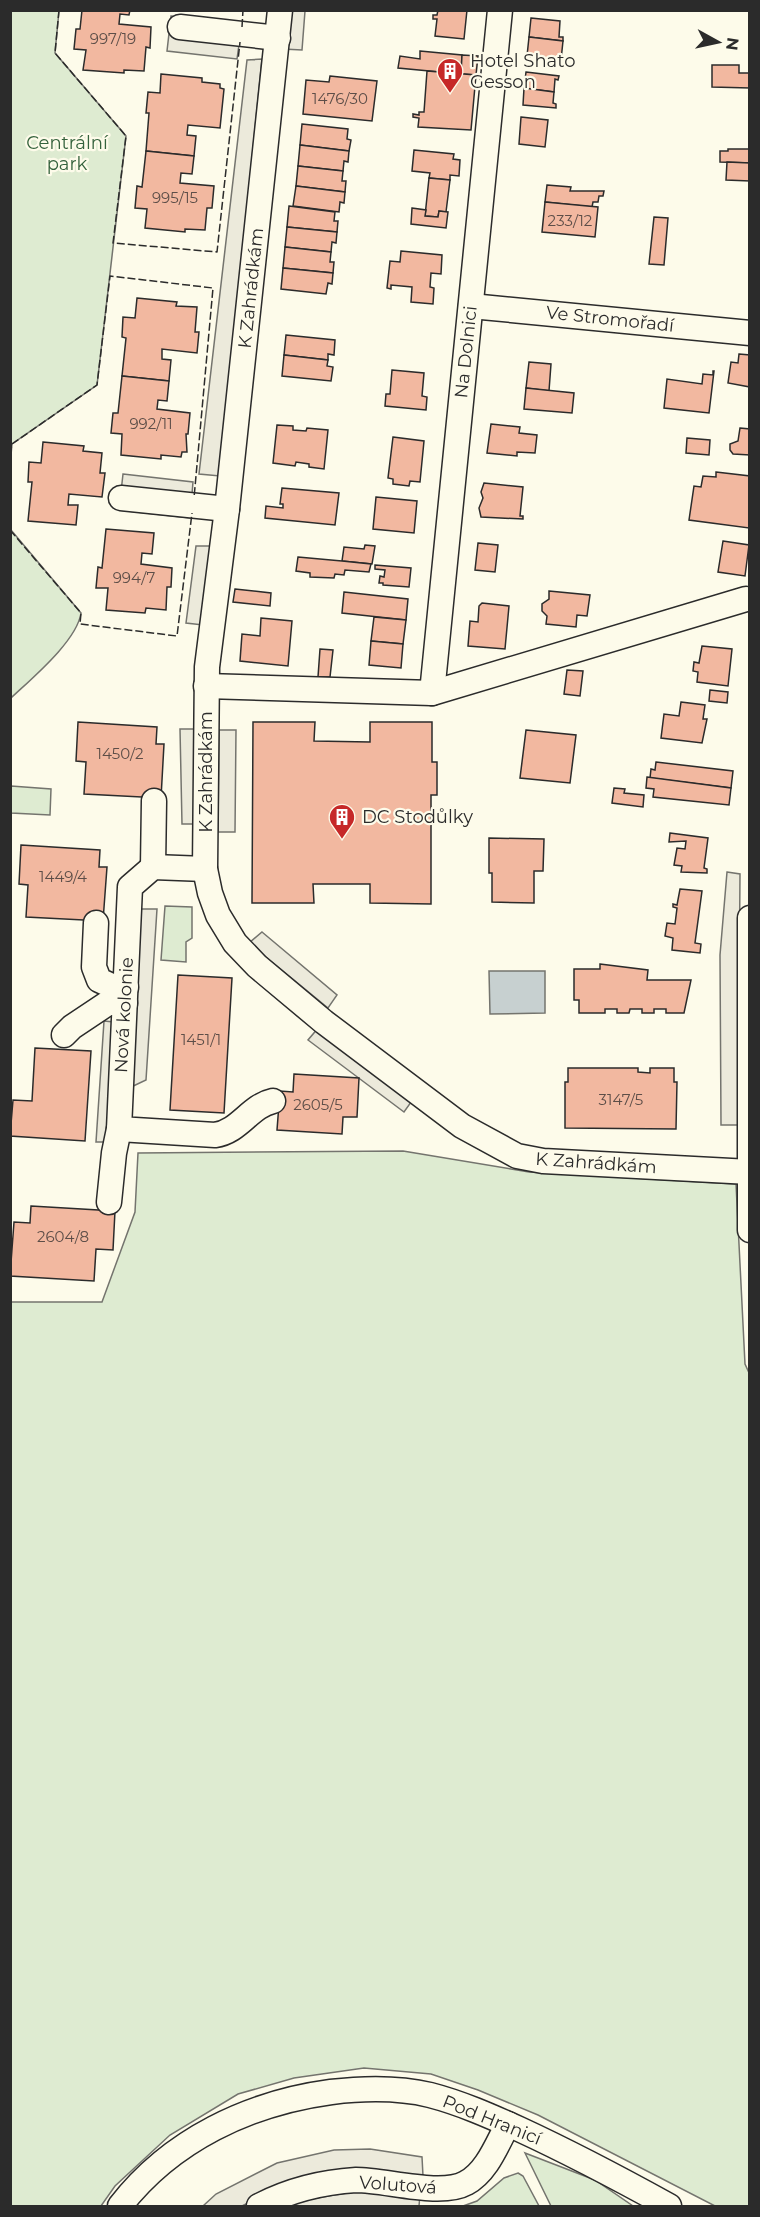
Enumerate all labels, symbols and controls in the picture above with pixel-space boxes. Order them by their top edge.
north arrow [688,12,748,72]
house number: 997/19 [90,29,136,48]
text: N [722,36,743,52]
place label: Hotel Shato Gesson [470,50,575,93]
building icon: Hotel Shato Gesson [435,56,465,94]
house number: 1476/30 [312,89,368,108]
park label: Centrální park [26,132,109,175]
house number: 995/15 [152,188,198,207]
house number: 233/12 [548,211,592,230]
street label: K Zahrádkám [234,226,268,350]
street label: Ve Stromořadí [545,301,676,337]
street label: Na Dolnici [450,305,482,399]
house number: 992/11 [129,414,173,433]
house number: 994/7 [113,568,156,587]
street label: K Zahrádkám [195,711,217,833]
house number: 1450/2 [97,744,143,763]
building icon: DC Stodůlky [327,802,357,840]
place label: DC Stodůlky [362,806,473,828]
house number: 1449/4 [39,867,87,886]
street label: Nová kolonie [110,956,138,1074]
house number: 1451/1 [181,1030,221,1049]
house number: 3147/5 [599,1090,643,1109]
house number: 2605/5 [293,1095,343,1114]
street label: K Zahrádkám [535,1148,657,1178]
house number: 2604/8 [37,1227,89,1246]
street label: Pod Hranicí [439,2090,546,2150]
street label: Volutová [358,2171,438,2199]

